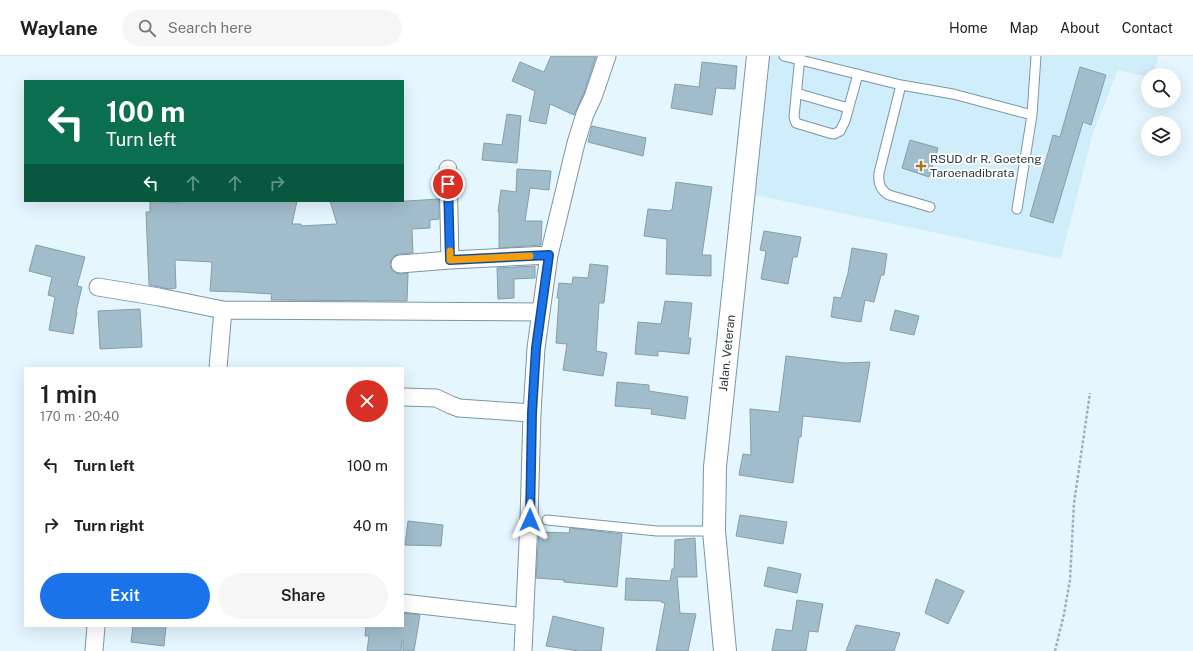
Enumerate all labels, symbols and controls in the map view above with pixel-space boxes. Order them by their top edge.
search box [122,10,402,46]
text: Waylane [20,17,98,39]
icon: search [136,17,158,39]
text: Search here [168,19,252,36]
text: Home [949,20,988,36]
text: Map [1010,20,1038,36]
text: About [1060,20,1100,36]
text: Contact [1122,20,1173,36]
map controls [1141,68,1181,156]
button: search [1141,68,1181,108]
text: 100 m [106,95,185,128]
icon: left [40,96,92,148]
button: layers [1141,116,1181,156]
text: Turn left [106,129,176,150]
place label: RSUD dr R. Goeteng Taroenadibrata [930,152,1042,180]
marker: RSUD dr R. Goeteng Taroenadibrata [915,160,927,172]
pin [431,167,465,201]
icon: left [140,172,162,194]
icon: ahead [182,172,204,194]
icon: ahead [224,172,246,194]
icon: right [266,172,288,194]
icon: arrive [437,173,459,195]
street label: Jalan. Veteran [716,314,738,392]
text: 1 min [40,380,97,408]
button: close [346,380,388,422]
text: 170 m · 20:40 [40,409,119,424]
icon: left [40,454,62,476]
text: Turn left [74,457,135,474]
text: 100 m [347,457,388,474]
position arrow [509,499,551,541]
icon: right [40,514,62,536]
text: Turn right [74,517,144,534]
text: 40 m [353,517,388,534]
button: Exit [40,573,210,619]
button: Share [218,573,388,619]

